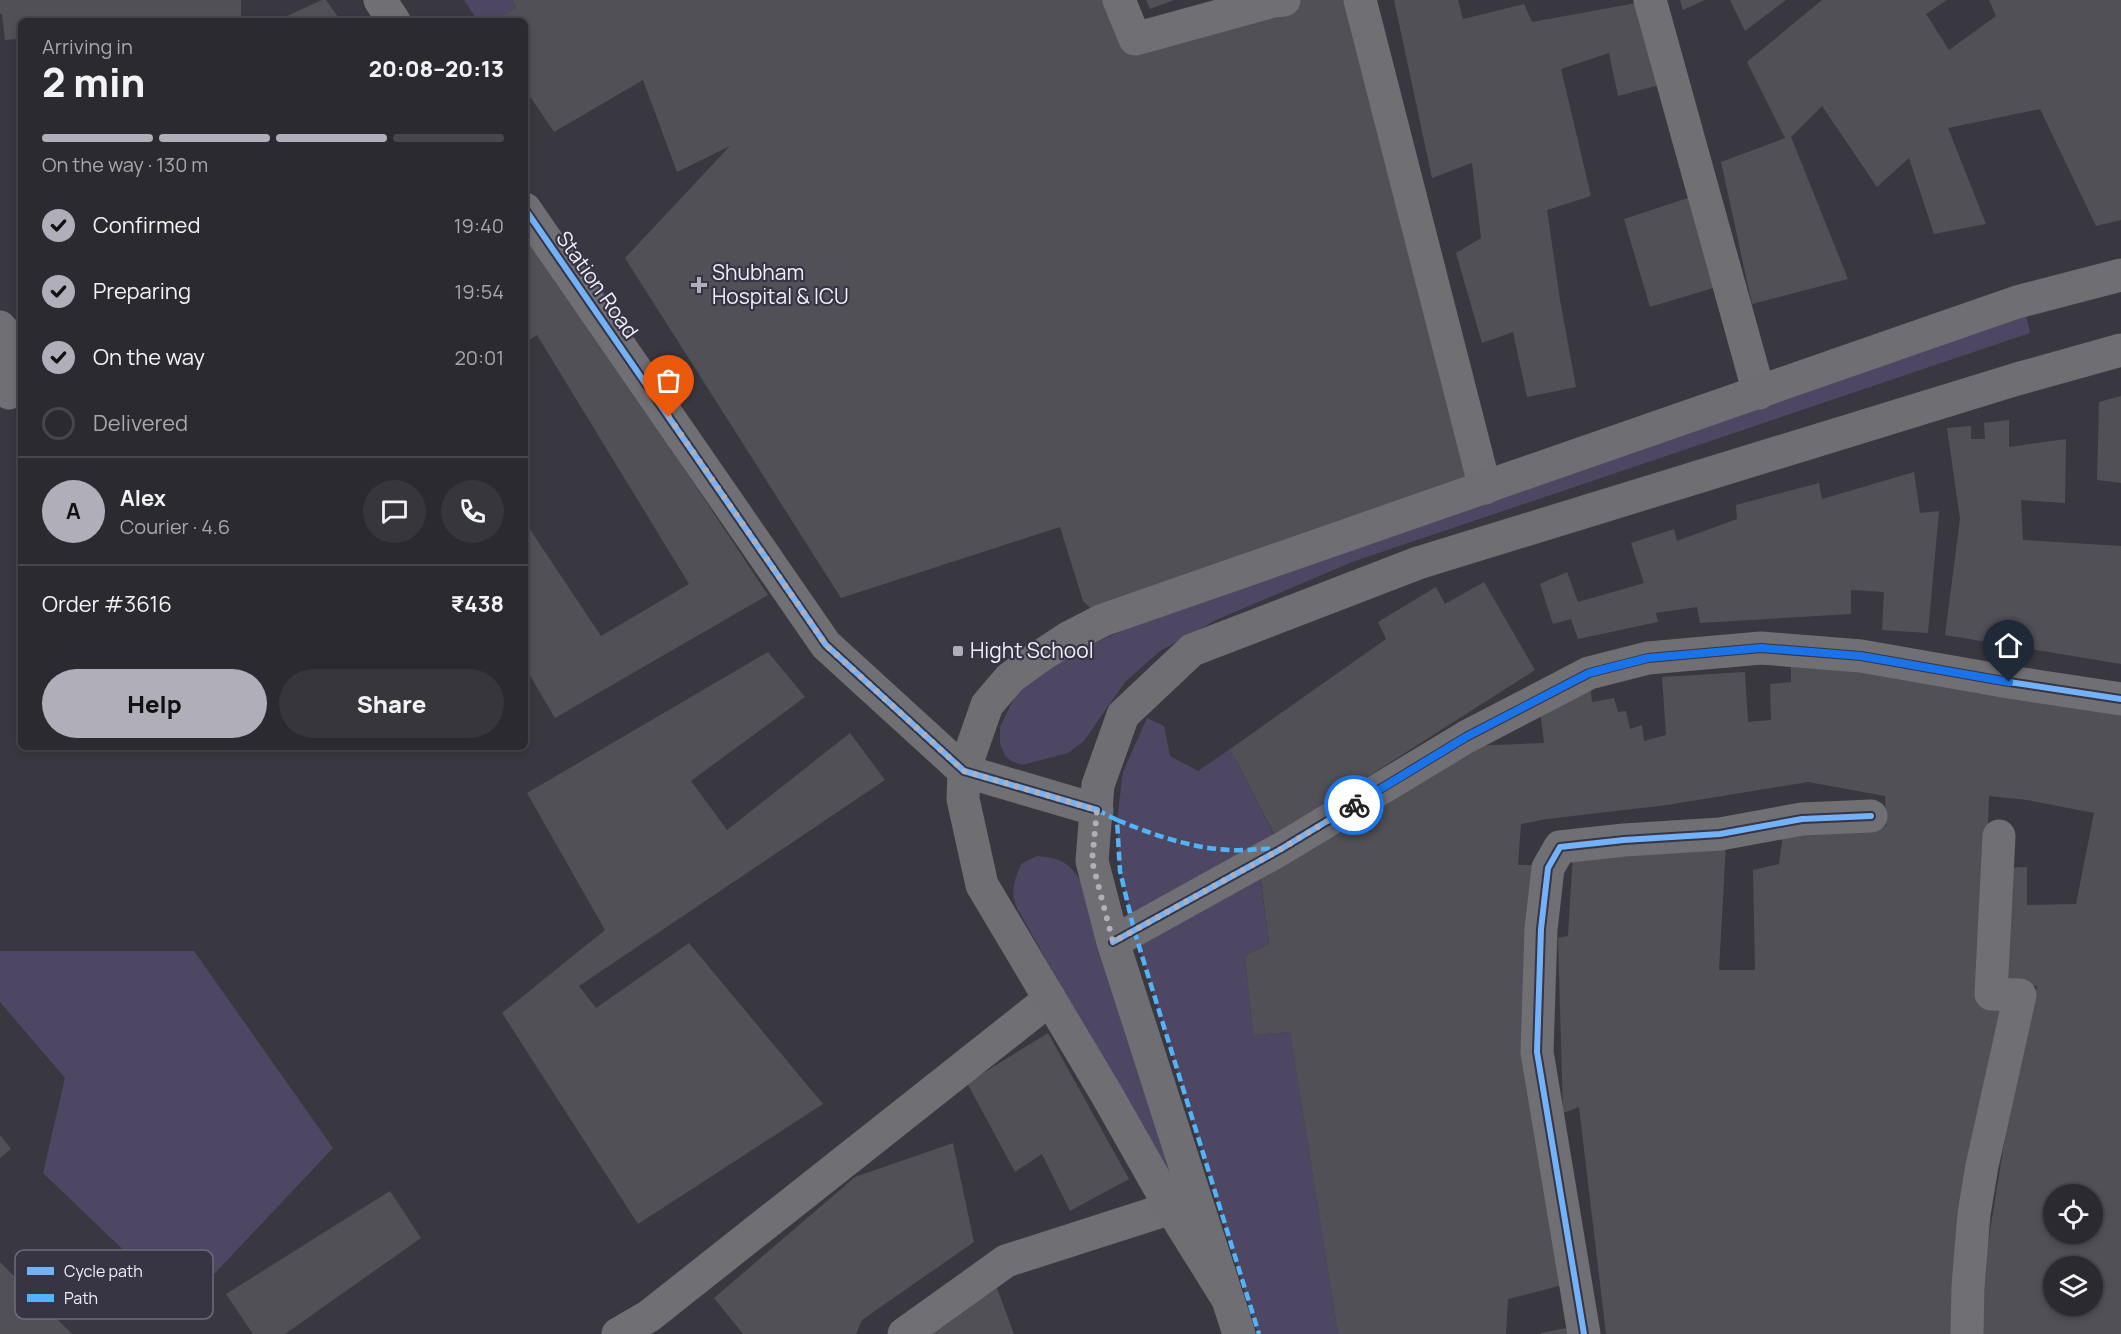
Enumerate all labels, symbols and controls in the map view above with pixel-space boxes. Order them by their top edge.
text: Arriving in [42,33,133,60]
text: 20:08–20:13 [369,54,504,84]
text: 2 min [42,55,145,109]
text: On the way · 130 m [42,151,208,178]
icon: check [42,209,75,242]
text: Confirmed [93,210,201,240]
text: 19:40 [454,212,504,239]
street label: Station Road [550,225,645,344]
place label: Shubham Hospital & ICU [712,258,849,310]
icon: check [42,275,75,308]
text: Preparing [93,276,191,306]
marker: Shubham Hospital & ICU [690,276,708,294]
text: 19:54 [454,278,504,305]
icon: check [42,341,75,374]
text: On the way [93,342,205,372]
text: 20:01 [454,344,504,371]
pin [643,355,694,417]
icon: bag [652,364,685,397]
text: Delivered [93,408,188,438]
button: chat [363,480,426,543]
button: phone [441,480,504,543]
text: Alex [120,483,166,513]
text: A [66,496,81,526]
text: Courier · 4.6 [120,513,230,540]
text: Order #3616 [42,589,172,619]
text: ₹438 [451,589,504,619]
pin [1983,620,2034,682]
icon: home [1992,629,2025,662]
place label: Hight School [970,636,1094,664]
marker: Hight School [951,644,965,658]
button: Help [42,669,267,738]
button: Share [279,669,504,738]
courier [1324,775,1384,835]
icon: bike [1338,789,1371,822]
map controls [2043,1184,2103,1316]
button: locate [2043,1184,2103,1244]
legend [15,1250,213,1319]
button: layers [2043,1256,2103,1316]
text: Cycle path [64,1260,143,1282]
text: Path [64,1287,98,1309]

